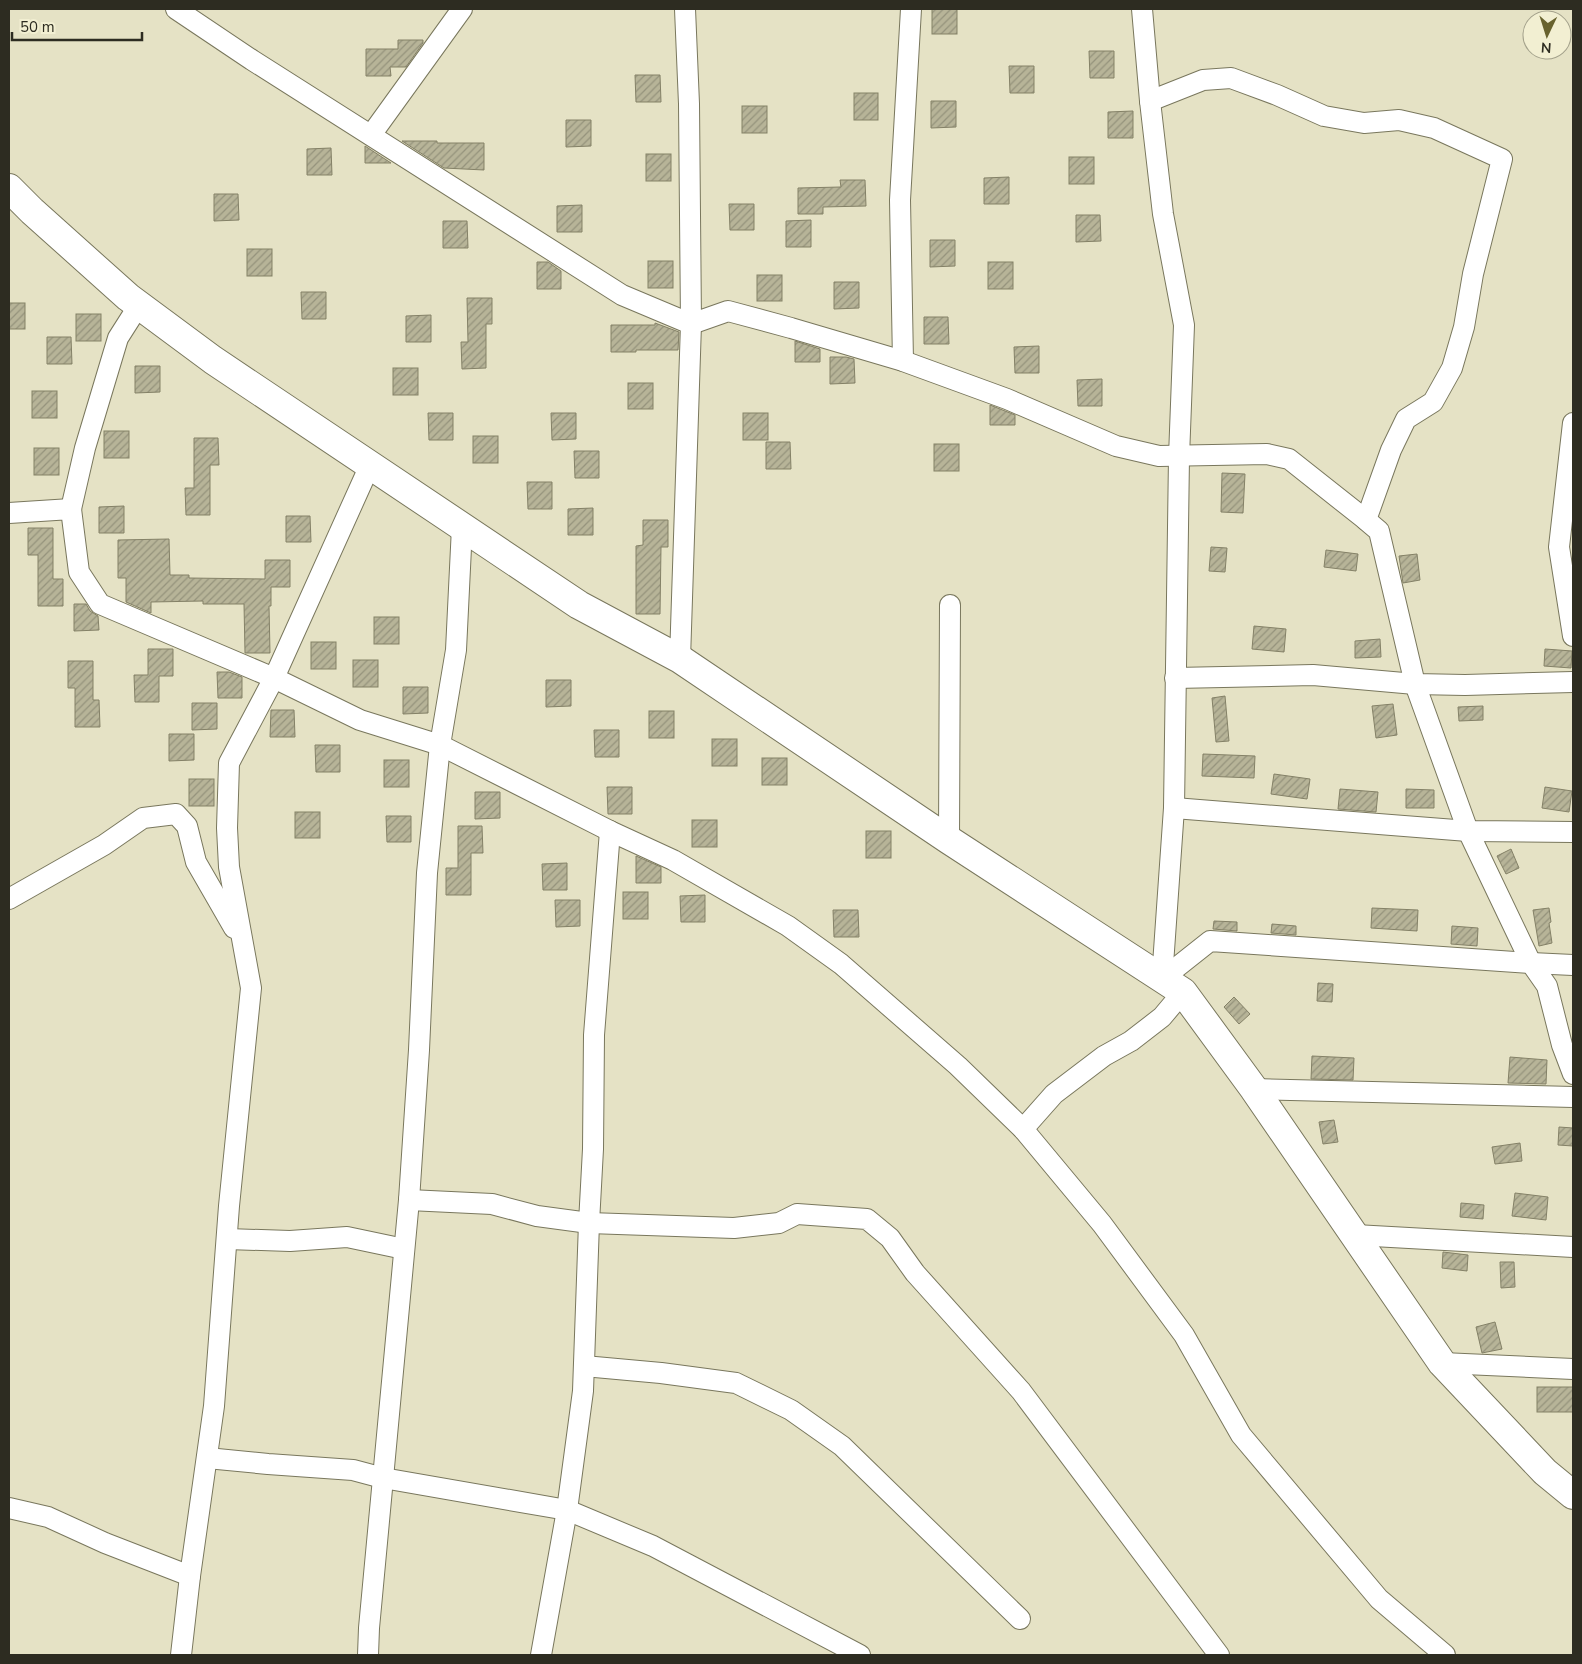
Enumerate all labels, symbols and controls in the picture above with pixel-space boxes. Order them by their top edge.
scale bar [12,10,142,42]
north arrow [1522,10,1572,60]
text: 50 m [20,17,55,37]
text: N [1540,38,1552,57]

